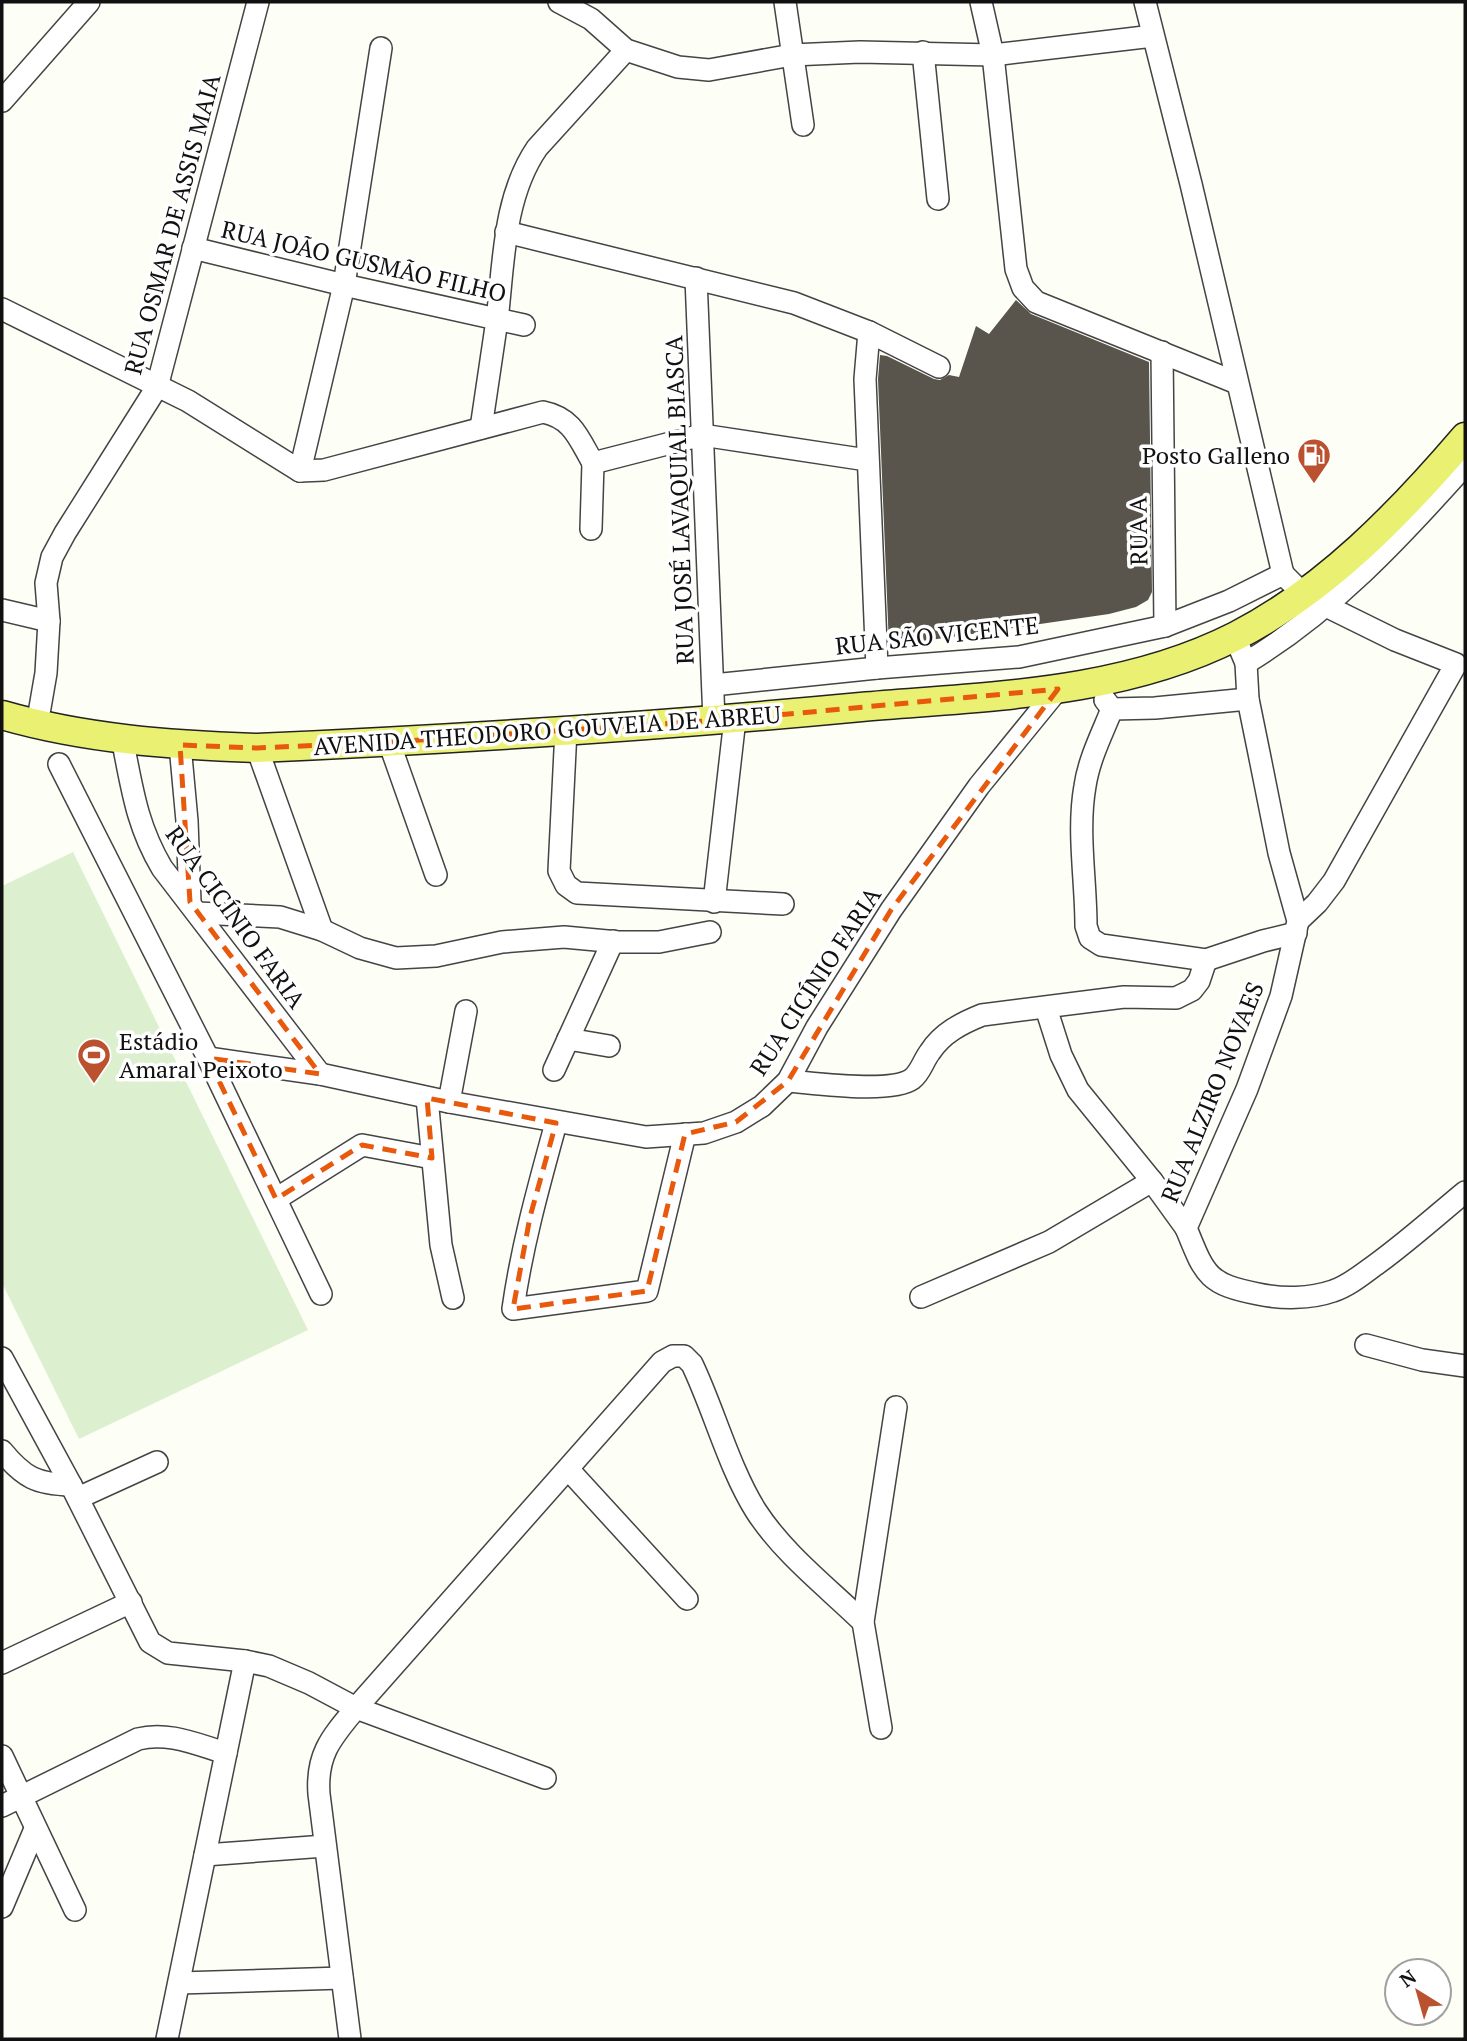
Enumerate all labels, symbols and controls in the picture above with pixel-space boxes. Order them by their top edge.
street label: RUA OSMAR DE ASSIS MAIA [116,70,228,378]
street label: RUA JOÃO GUSMÃO FILHO [218,213,510,309]
street label: RUA JOSÉ LAVAQUIAL BIASCA [657,334,701,665]
fuel station icon: Posto Galleno [1295,436,1333,485]
place label: Posto Galleno [1142,439,1290,471]
street label: RUA A [1121,496,1155,566]
street label: RUA SÃO VICENTE [834,608,1040,662]
street label: AVENIDA THEODORO GOUVEIA DE ABREU [312,698,782,762]
street label: RUA CICÍNIO FARIA [159,819,313,1015]
street label: RUA CICÍNIO FARIA [742,880,888,1081]
street label: RUA ALZIRO NOVAES [1153,977,1271,1207]
place label: Estádio Amaral Peixoto [119,1025,283,1085]
sports icon: Estádio Amaral Peixoto [75,1036,113,1085]
north arrow [1383,1957,1453,2027]
text: N [1394,1963,1421,1992]

